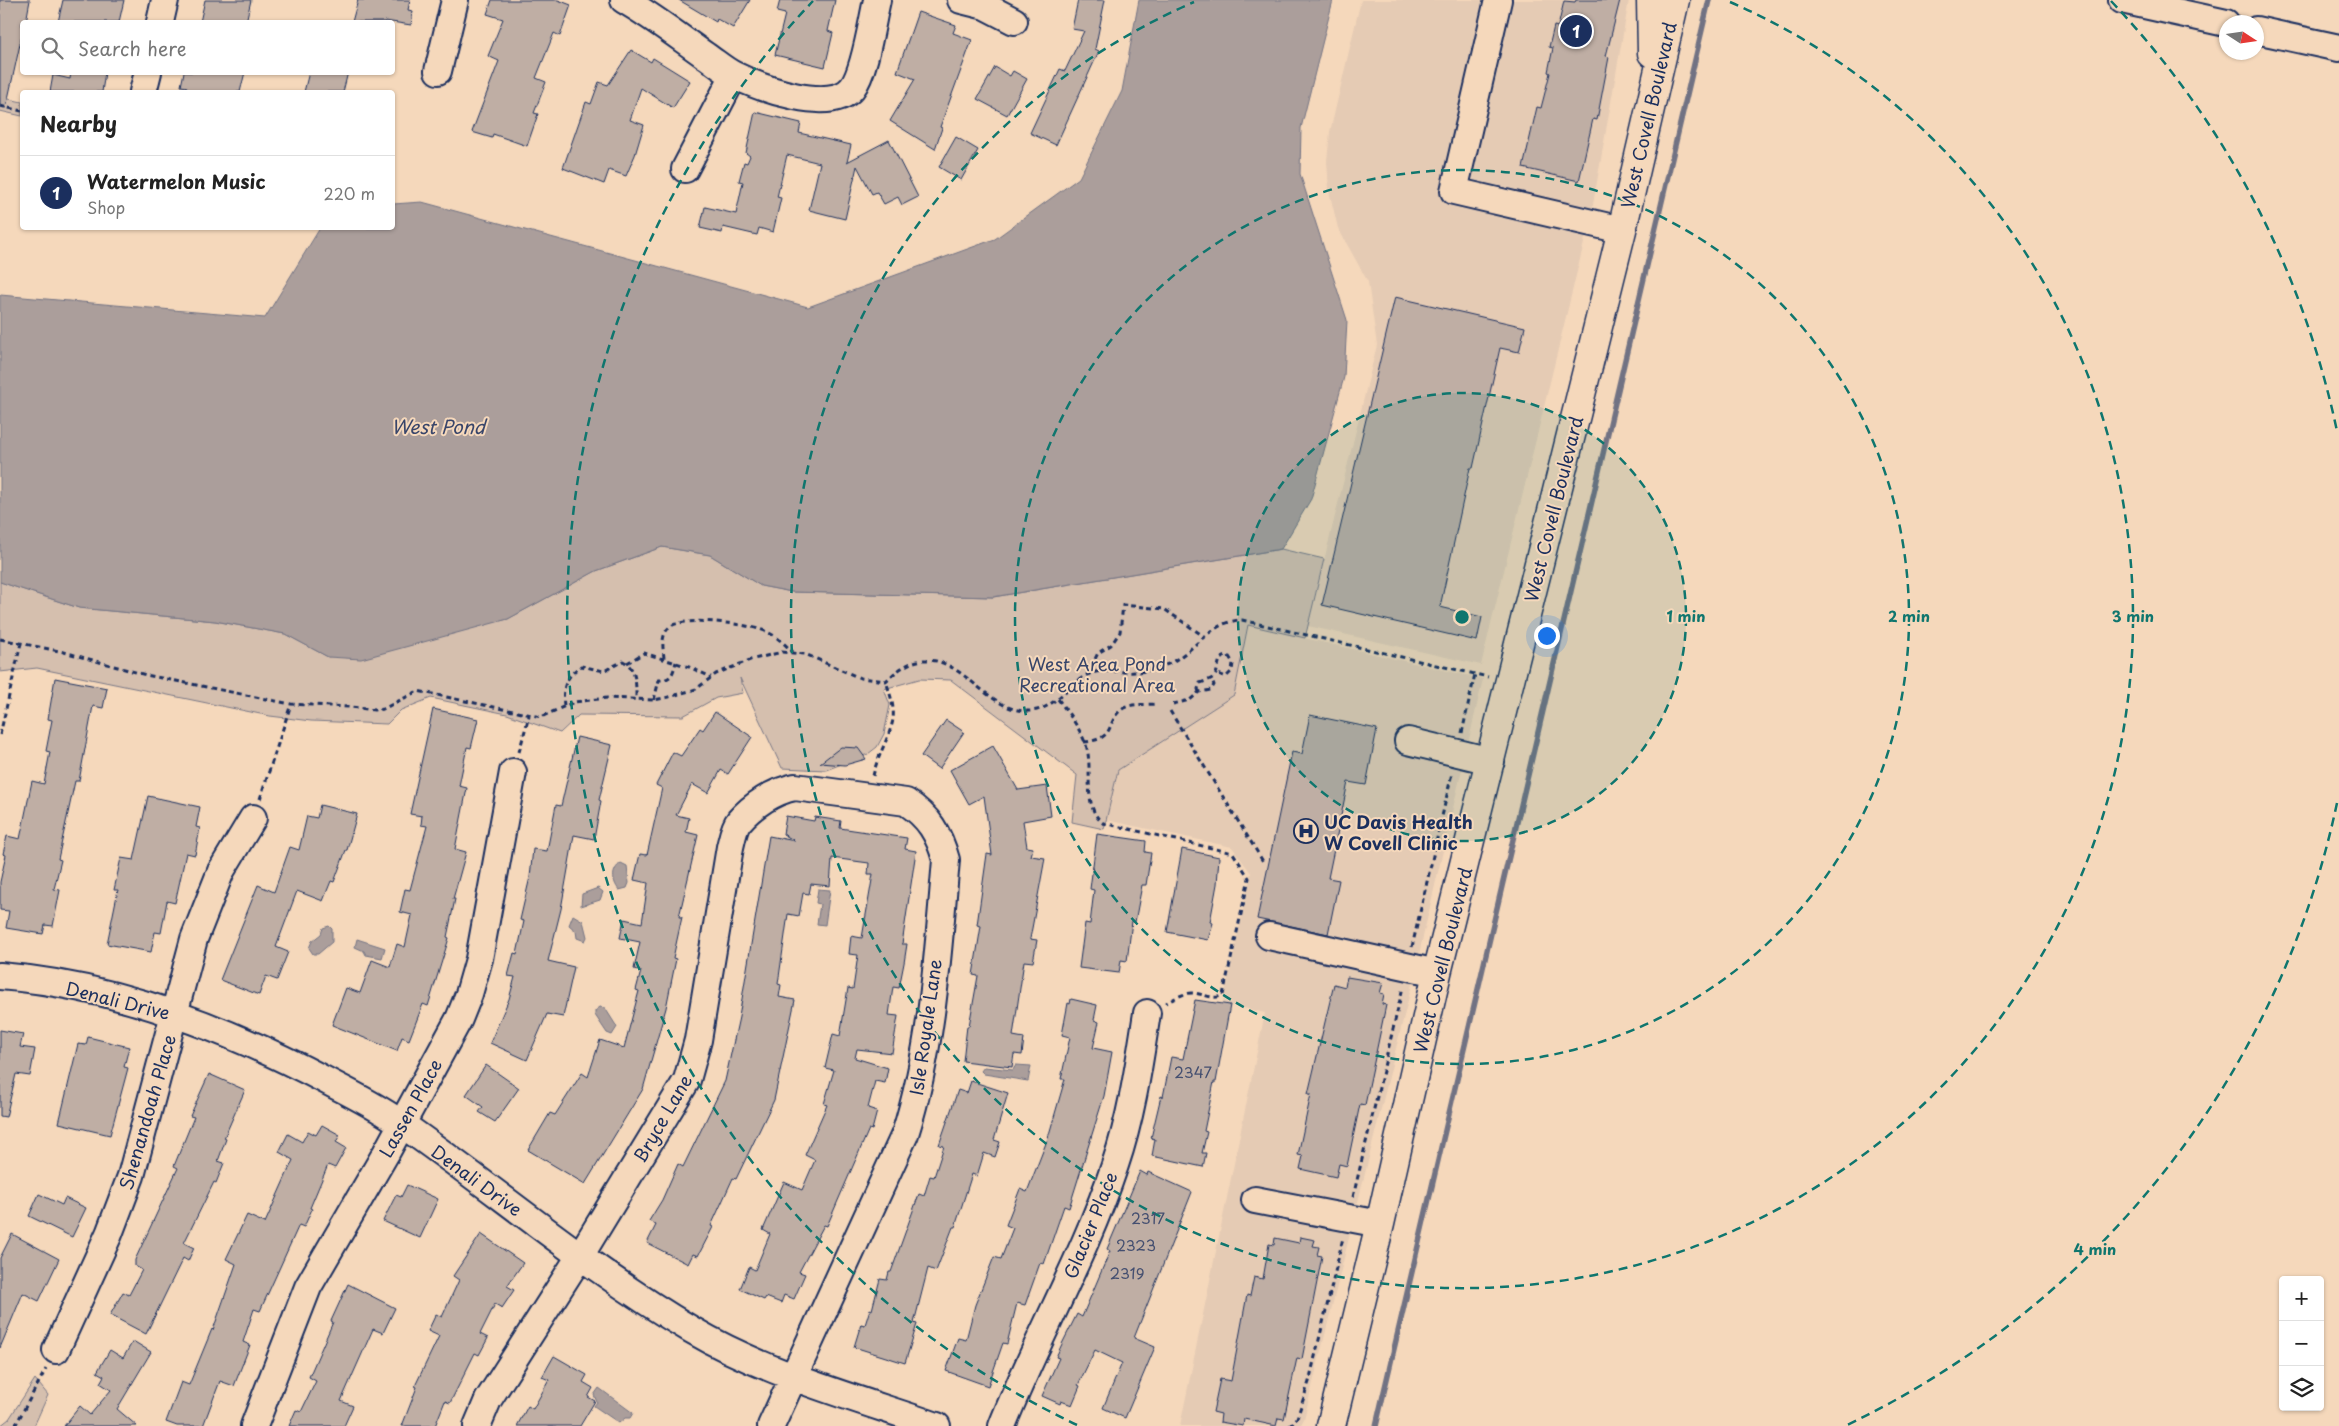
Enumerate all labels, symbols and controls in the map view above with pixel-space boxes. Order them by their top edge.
pin: 1 [1560,12,1592,50]
north arrow [2219,15,2264,60]
street label: West Covell Boulevard [1613,19,1683,211]
search box [20,20,395,75]
icon: search [38,34,66,62]
text: Search here [78,34,187,62]
text: Nearby [40,107,117,139]
text: Watermelon Music [87,167,266,195]
text: 1 [52,181,60,205]
text: 220 m [324,181,375,205]
text: Shop [87,195,125,219]
water label: West Pond [391,412,488,440]
street label: West Covell Boulevard [1517,413,1589,605]
text: 1 min [1667,604,1705,627]
text: 2 min [1888,604,1930,627]
text: 3 min [2112,604,2154,627]
centre of rings [1453,608,1471,626]
your location [1534,623,1560,649]
park label: West Area Pond Recreational Area [1019,650,1176,698]
place label: UC Davis Health W Covell Clinic [1324,808,1473,856]
hospital icon: UC Davis Health W Covell Clinic [1293,818,1319,844]
street label: West Covell Boulevard [1406,864,1478,1056]
street label: Isle Royale Lane [902,957,948,1097]
street label: Denali Drive [63,974,173,1026]
street label: Shenandoah Place [112,1031,182,1193]
street label: Lassen Place [372,1054,448,1162]
house number: 2347 [1174,1060,1212,1083]
street label: Bryce Lane [626,1069,698,1167]
street label: Denali Drive [426,1138,528,1222]
street label: Glacier Place [1056,1168,1124,1282]
house number: 2317 [1131,1206,1166,1229]
house number: 2323 [1116,1233,1156,1256]
text: 4 min [2074,1237,2116,1260]
house number: 2319 [1110,1261,1144,1284]
map controls [2279,1276,2324,1411]
button: + [2279,1276,2324,1321]
button: − [2279,1321,2324,1366]
button: layers [2279,1366,2324,1411]

